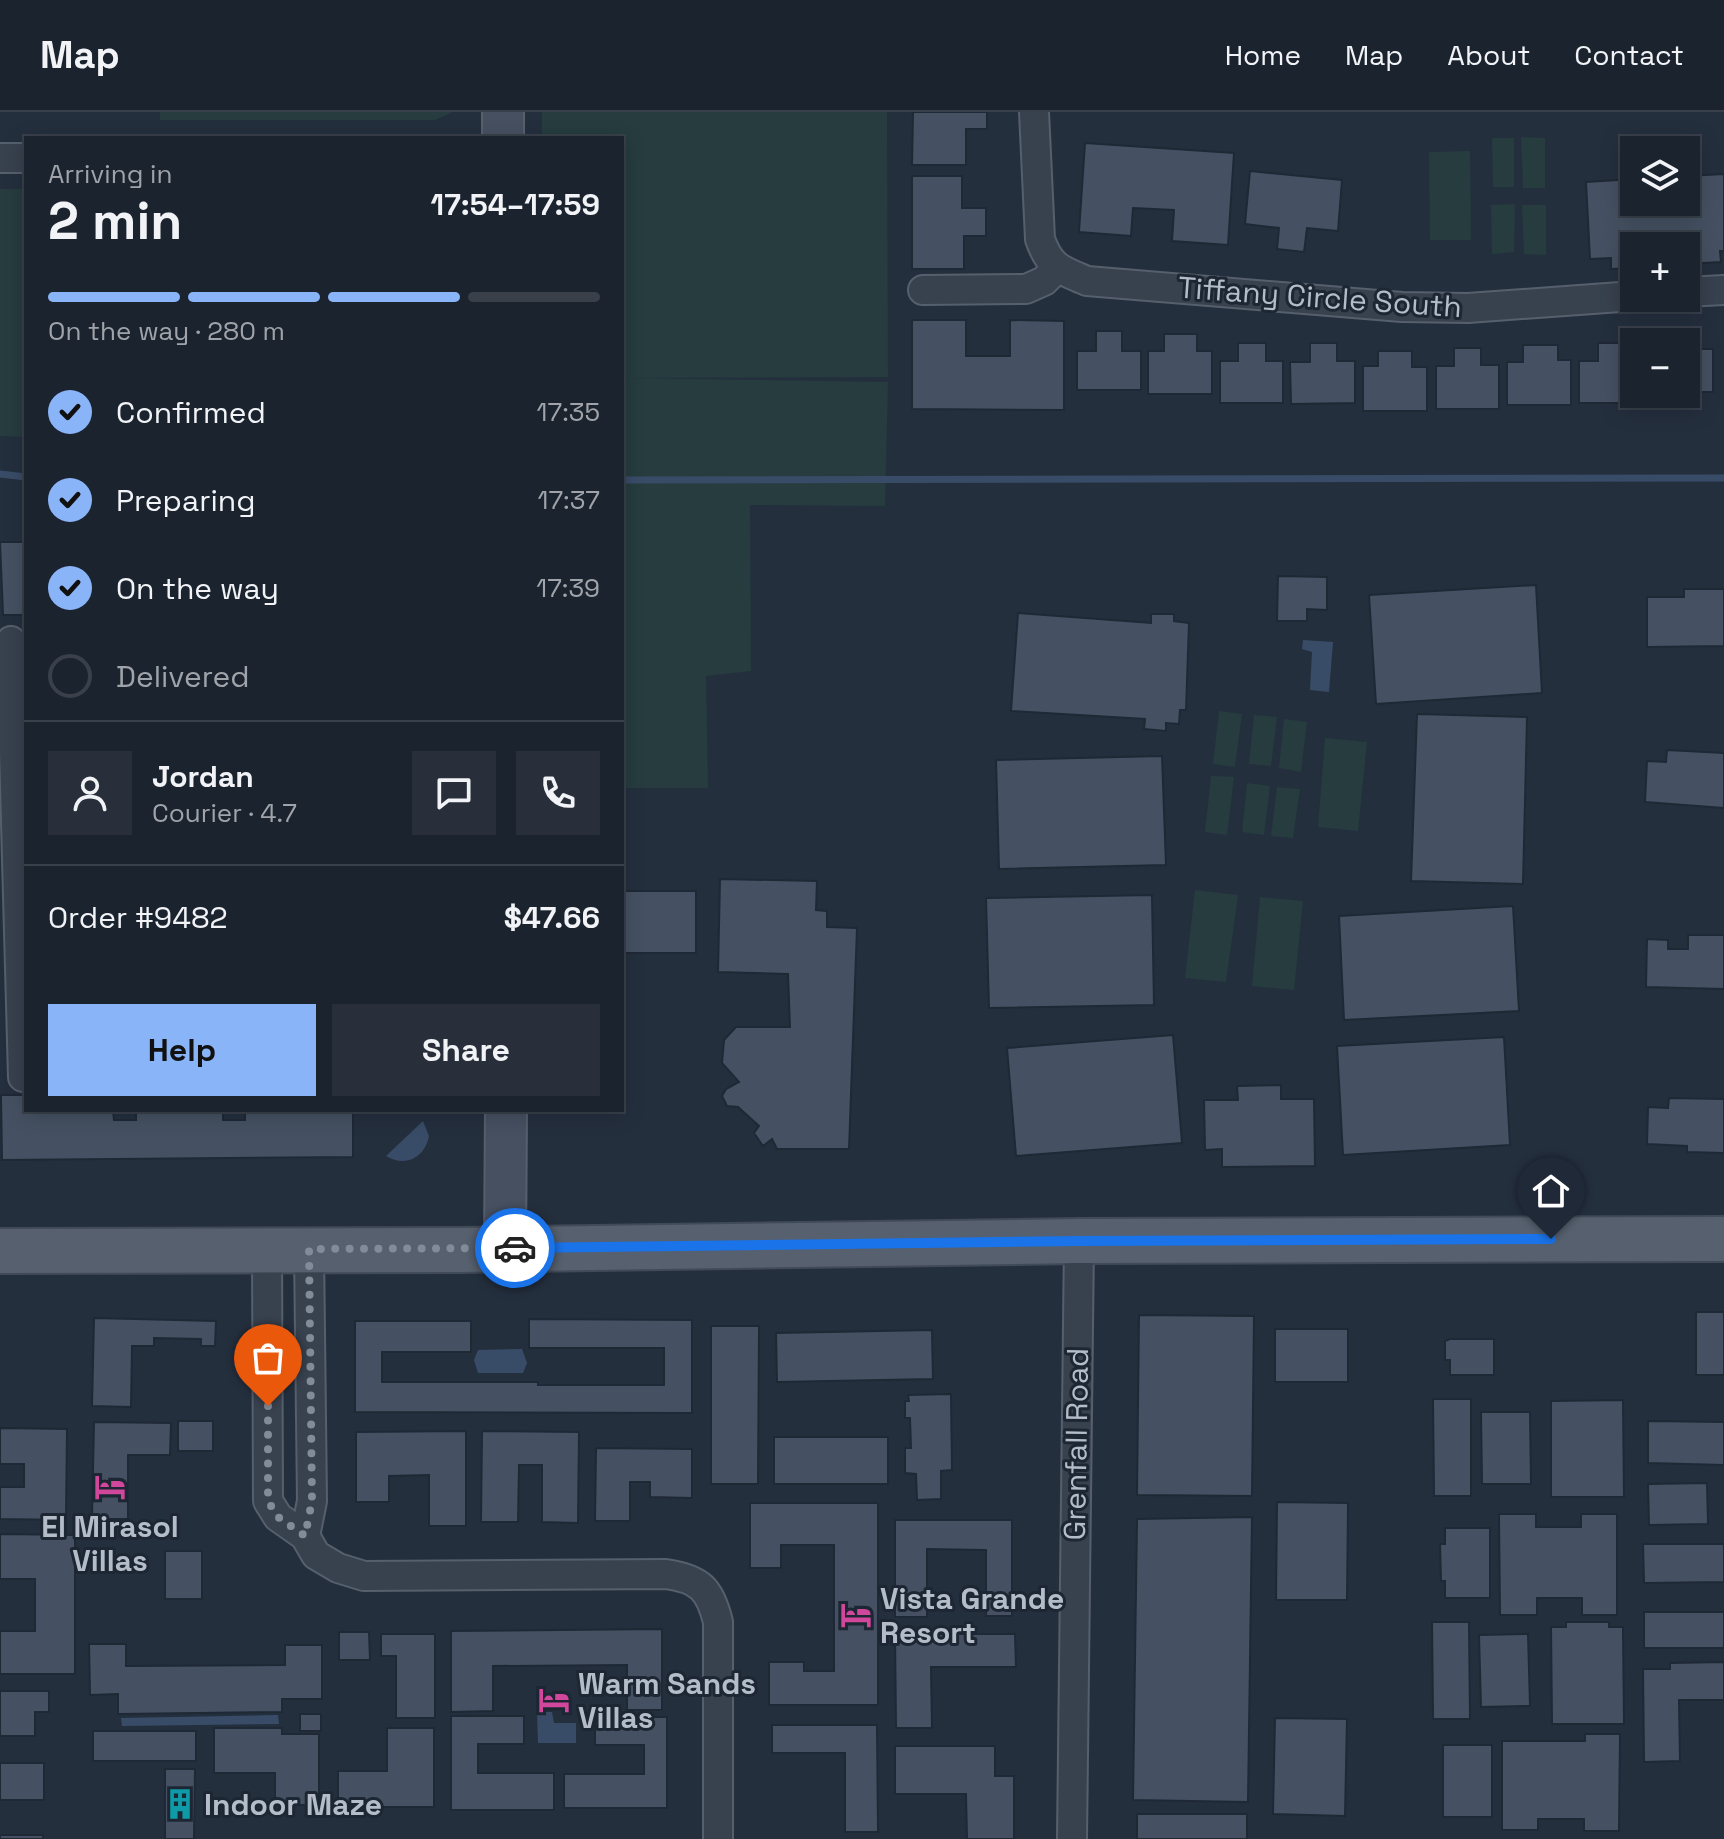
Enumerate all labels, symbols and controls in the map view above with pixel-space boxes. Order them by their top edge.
text: Map [40,31,120,79]
text: Home [1225,37,1301,73]
text: Map [1345,37,1403,73]
text: About [1447,37,1530,73]
text: Contact [1574,37,1684,73]
map controls [1620,136,1700,408]
button: layers [1620,136,1700,216]
text: Arriving in [48,157,172,191]
text: 17:54–17:59 [431,185,600,224]
text: 2 min [48,188,182,254]
button: + [1620,232,1700,312]
street label: Tiffany Circle South [1177,268,1463,326]
text: On the way · 280 m [48,314,285,348]
button: − [1620,328,1700,408]
icon: check [48,390,92,434]
text: Confirmed [116,393,266,432]
text: 17:35 [537,395,600,429]
icon: check [48,478,92,522]
text: Preparing [116,481,255,520]
text: 17:37 [538,483,600,517]
icon: check [48,566,92,610]
text: On the way [116,569,279,608]
text: 17:39 [536,571,600,605]
text: Delivered [116,657,250,696]
button: person [48,751,132,835]
button: chat [412,751,496,835]
button: phone [516,751,600,835]
text: Jordan [152,757,254,796]
text: Courier · 4.7 [152,796,297,830]
text: Order #9482 [48,898,228,937]
text: $47.66 [504,898,600,937]
button: Help [48,1004,316,1096]
button: Share [332,1004,600,1096]
pin [1517,1157,1585,1239]
icon: home [1529,1169,1573,1213]
courier [475,1208,555,1288]
icon: car [493,1226,537,1270]
pin [234,1324,302,1406]
icon: bag [246,1336,290,1380]
street label: Grenfall Road [1055,1347,1097,1541]
hotel icon: El Mirasol Villas [93,1470,127,1504]
place label: El Mirasol Villas [41,1507,179,1580]
place label: Vista Grande Resort [880,1579,1064,1652]
hotel icon: Vista Grande Resort [839,1598,873,1632]
place label: Warm Sands Villas [578,1664,756,1737]
hotel icon: Warm Sands Villas [537,1683,571,1717]
place label: Indoor Maze [204,1785,382,1824]
building icon: Indoor Maze [163,1787,197,1821]

